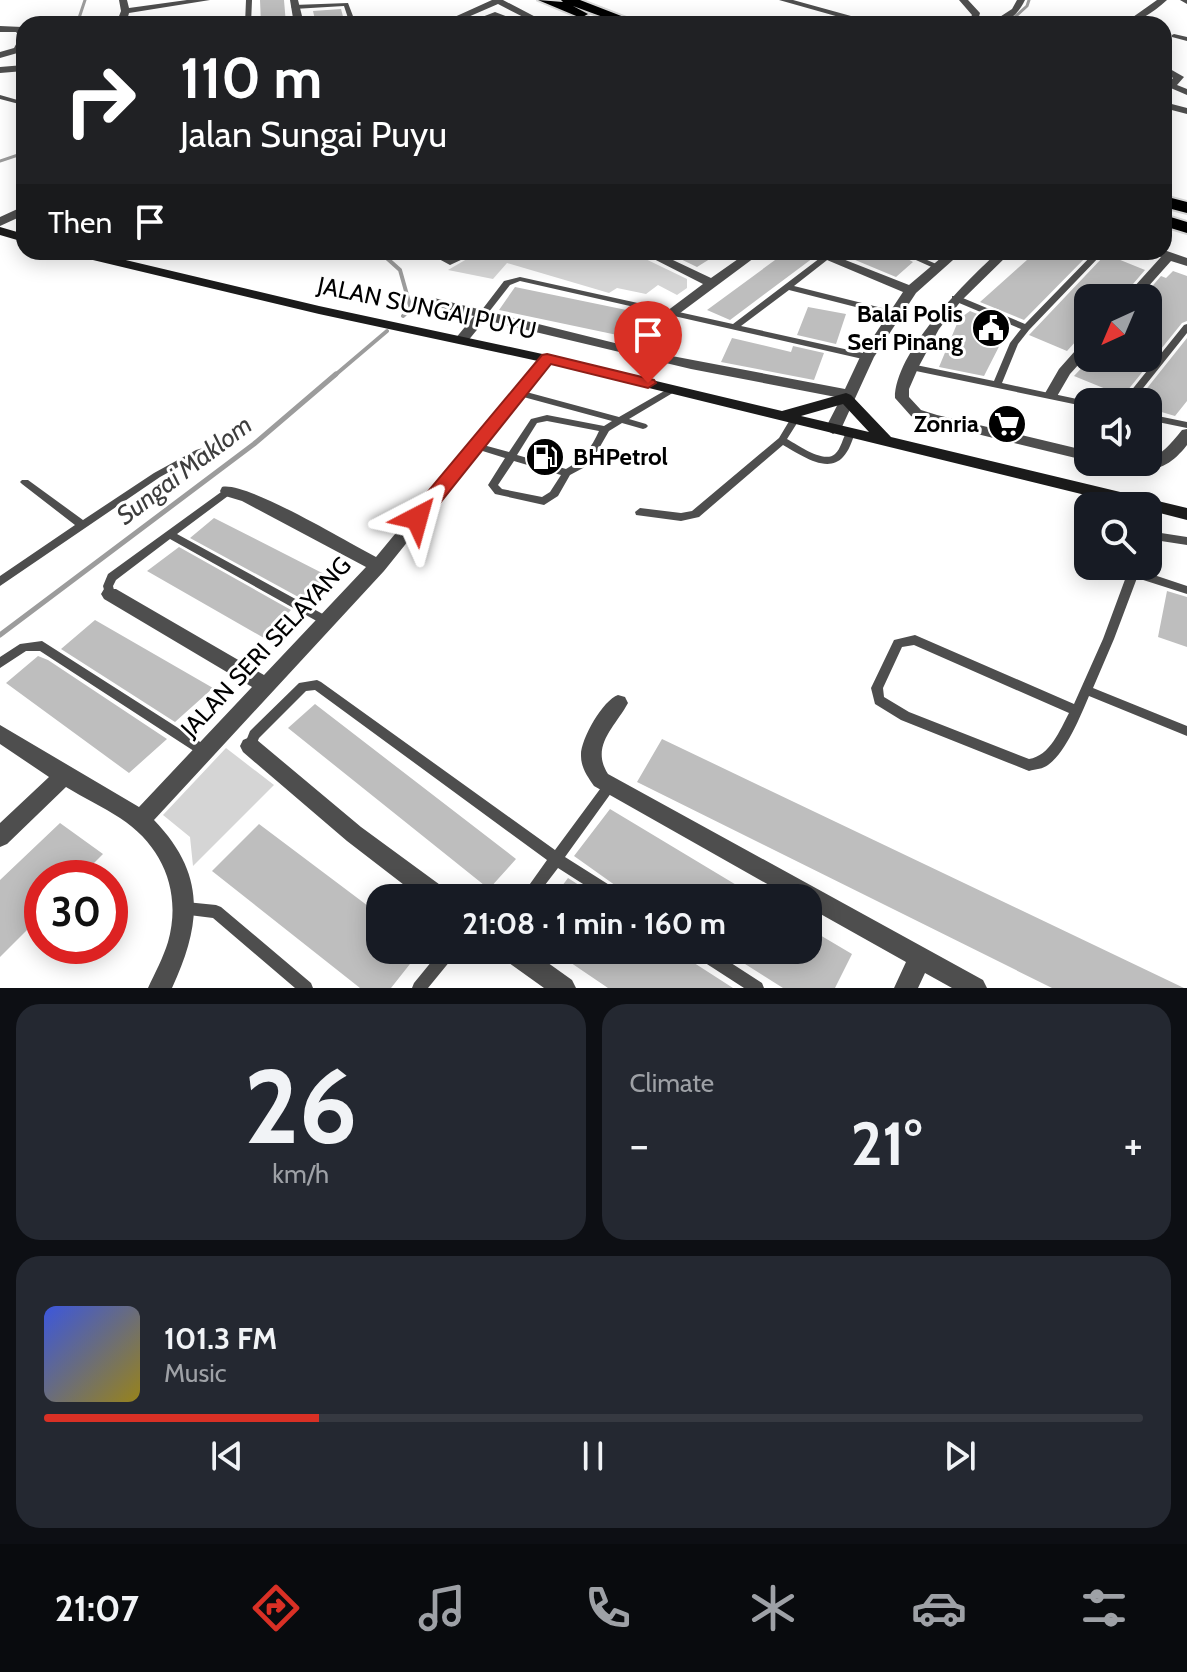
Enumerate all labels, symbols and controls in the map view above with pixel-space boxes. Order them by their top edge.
text: 110 m [180,44,322,112]
icon: right [48,48,152,152]
text: Jalan Sungai Puyu [180,112,447,156]
icon: arrive [128,200,172,244]
text: Then [48,204,112,241]
street label: JALAN SUNGAI PUYU [314,270,539,345]
north arrow [1074,284,1162,372]
map controls [1074,284,1162,580]
place label: Balai Polis Seri Pinang [847,299,963,356]
pin [614,301,682,383]
public building icon: Balai Polis Seri Pinang [970,307,1012,349]
icon: arrive [626,313,670,357]
button: sound [1074,388,1162,476]
supermarket icon: Zonria [986,403,1028,445]
water label: Sungai Maklom [110,409,258,531]
place label: Zonria [914,409,979,438]
fuel station icon: BHPetrol [524,436,566,478]
place label: BHPetrol [573,442,668,471]
position arrow [375,476,459,560]
button: search [1074,492,1162,580]
street label: JALAN SERI SELAYANG [174,551,357,743]
speed limit sign: 30 [24,860,128,964]
text: 21:08 · 1 min · 160 m [462,905,726,942]
text: 26 [244,1043,357,1169]
text: Climate [630,1067,714,1099]
text: 21° [851,1107,922,1180]
text: − [630,1118,649,1171]
text: + [1124,1118,1143,1171]
text: km/h [272,1158,329,1190]
text: 101.3 FM [164,1320,277,1357]
text: Music [164,1357,227,1389]
icon: previous [205,1434,249,1478]
icon: pause [571,1434,615,1478]
icon: next [938,1434,982,1478]
icon: directions [248,1580,304,1636]
icon: music [414,1580,470,1636]
icon: phone [580,1580,636,1636]
icon: climate [745,1580,801,1636]
icon: car [911,1580,967,1636]
icon: filters [1076,1580,1132,1636]
text: 21:07 [55,1586,139,1630]

